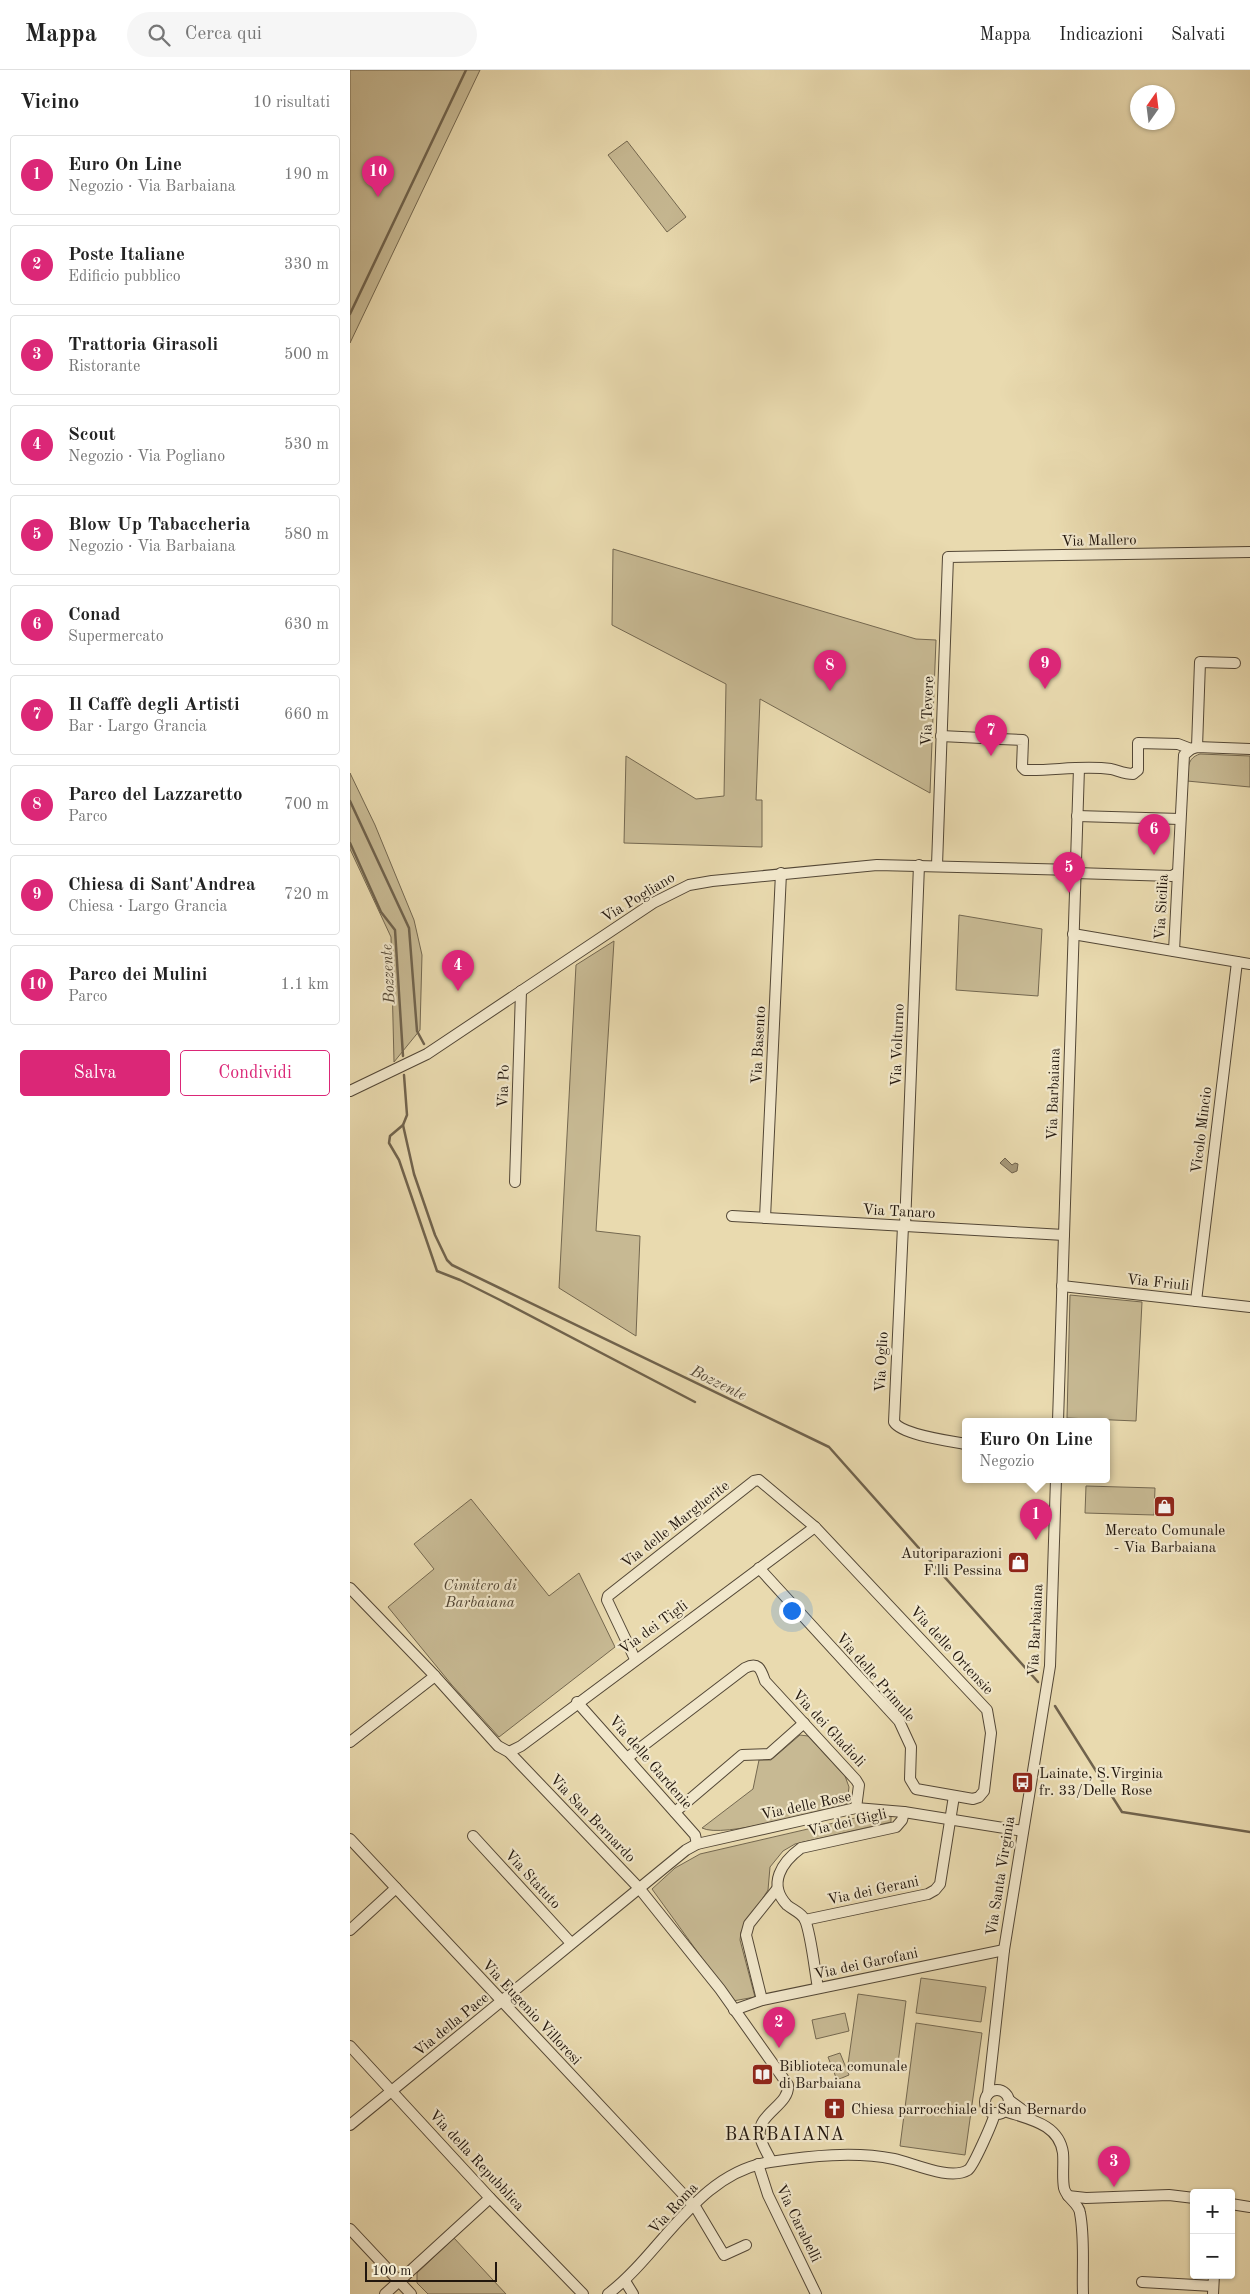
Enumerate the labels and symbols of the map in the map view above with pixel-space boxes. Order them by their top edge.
north arrow [1130,85,1175,130]
pin: 10 [362,156,394,197]
street label: Via Mallero [1061,533,1137,550]
pin: 9 [1029,648,1061,689]
pin: 8 [814,650,846,691]
street label: Via Tevere [920,676,937,746]
pin: 7 [975,715,1007,756]
pin: 6 [1138,814,1170,855]
pin: 5 [1053,852,1085,893]
street label: Via Pogliano [600,871,678,926]
street label: Via Sicilia [1153,873,1172,940]
water label: Bozzente [379,943,399,1005]
pin: 4 [442,950,474,991]
street label: Via Volturno [890,1003,907,1087]
street label: Via Basento [750,1005,769,1085]
street label: Via Barbaiana [1045,1047,1064,1141]
street label: Via Po [496,1064,513,1108]
street label: Vicolo Mincio [1190,1086,1215,1174]
street label: Via Tanaro [862,1203,936,1222]
street label: Via Friuli [1126,1273,1190,1294]
street label: Via Oglio [873,1331,892,1393]
water label: Bozzente [687,1363,749,1404]
street label: Via delle Margherite [619,1479,733,1572]
shop icon: Mercato Comunale - Via Barbaiana [1153,1495,1177,1519]
pin: 1 [1020,1499,1052,1540]
place label: Mercato Comunale - Via Barbaiana [1105,1524,1225,1556]
place label: Autoriparazioni F.lli Pessina [901,1547,1003,1579]
shop icon: Autoriparazioni F.lli Pessina [1006,1550,1030,1574]
park label: Cimitero di Barbaiana [443,1579,517,1611]
street label: Via Barbaiana [1027,1583,1046,1677]
street label: Via dei Tigli [617,1598,691,1658]
your location [779,1598,805,1624]
street label: Via delle Ortensie [906,1604,996,1698]
street label: Via delle Primule [833,1631,917,1725]
street label: Via dei Gladioli [789,1688,867,1770]
street label: Via delle Gardenie [605,1713,695,1813]
place label: Lainate, S.Virginia fr. 33/Delle Rose [1039,1767,1163,1799]
bus stop icon: Lainate, S.Virginia fr. 33/Delle Rose [1011,1770,1035,1794]
street label: Via San Bernardo [546,1772,638,1866]
street label: Via delle Rose [760,1790,853,1823]
street label: Via dei Gigli [806,1807,888,1840]
street label: Via Santa Virginia [985,1815,1018,1937]
street label: Via Statuto [501,1848,563,1912]
street label: Via dei Gerani [826,1874,920,1908]
street label: Via dei Garofani [813,1946,920,1983]
street label: Via Eugenio Villoresi [478,1957,583,2069]
street label: Via della Pace [412,1991,492,2060]
pin: 2 [763,2007,795,2048]
place label: Biblioteca comunale di Barbaiana [779,2060,907,2092]
library icon: Biblioteca comunale di Barbaiana [751,2063,775,2087]
church icon: Chiesa parrocchiale di San Bernardo [823,2097,847,2121]
place label: Chiesa parrocchiale di San Bernardo [851,2103,1086,2118]
street label: Via della Repubblica [425,2108,527,2215]
district label: BARBAIANA [725,2126,845,2144]
pin: 3 [1098,2146,1130,2187]
street label: Via Roma [647,2180,702,2238]
street label: Via Carabelli [772,2182,823,2265]
scale bar [365,2259,498,2282]

